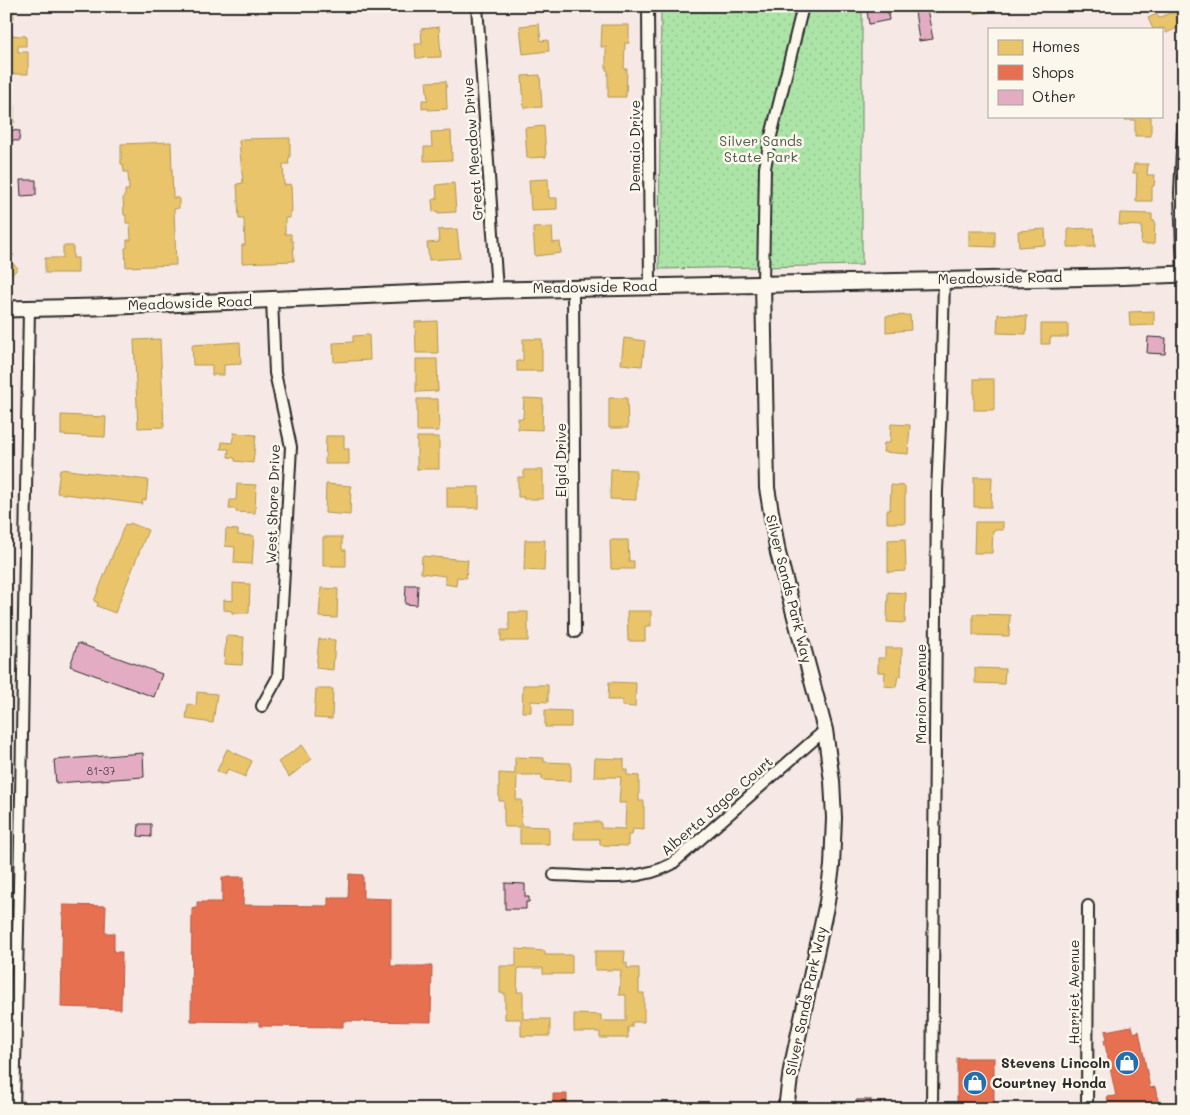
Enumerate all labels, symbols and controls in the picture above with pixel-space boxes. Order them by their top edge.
legend [988,28,1162,118]
text: Homes [1032,36,1080,56]
text: Shops [1032,62,1074,82]
street label: Great Meadow Drive [458,77,487,221]
text: Other [1032,86,1076,106]
street label: Demaio Drive [625,100,644,192]
park label: Silver Sands State Park [719,131,803,166]
street label: Meadowside Road [938,267,1063,288]
street label: Meadowside Road [533,276,658,297]
street label: Meadowside Road [127,291,253,314]
street label: Elgid Drive [551,423,570,497]
street label: West Shore Drive [261,444,284,564]
street label: Silver Sands Park Way [762,513,817,665]
street label: Marion Avenue [911,644,930,744]
street label: Alberta Jagoe Court [657,752,777,859]
house number: 81-37 [87,763,115,778]
street label: Silver Sands Park Way [780,924,831,1077]
street label: Harriet Avenue [1064,940,1083,1044]
shop icon: Stevens Lincoln [1114,1050,1140,1076]
place label: Stevens Lincoln [1001,1053,1110,1072]
shop icon: Courtney Honda [962,1070,988,1096]
place label: Courtney Honda [992,1073,1107,1092]

